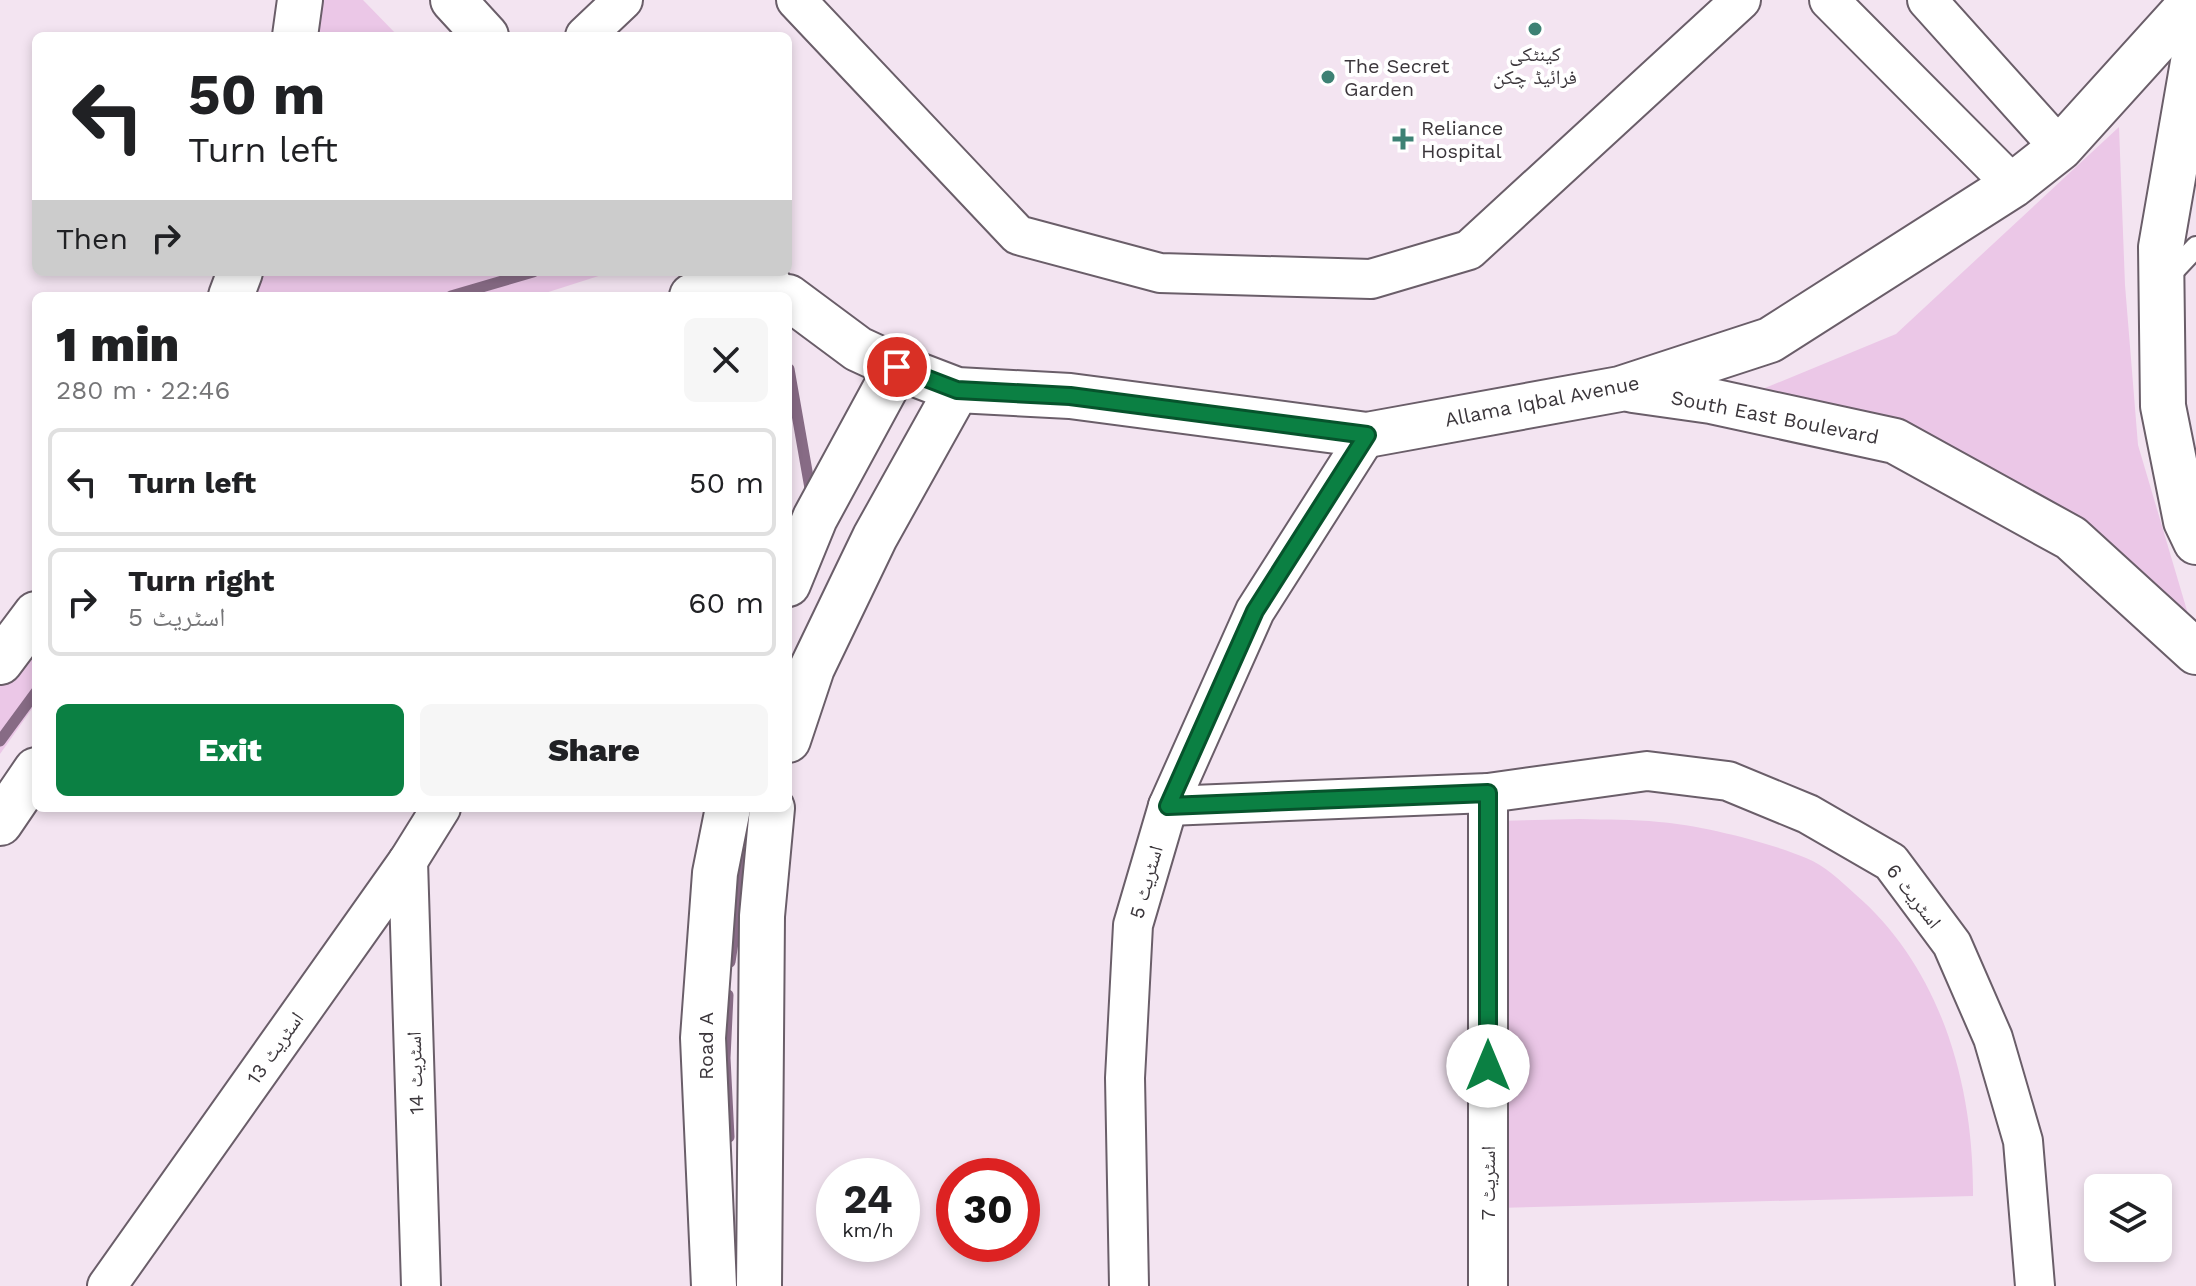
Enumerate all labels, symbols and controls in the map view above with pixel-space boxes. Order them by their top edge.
marker: کینٹکی فرائیڈ چکن [1526,20,1544,38]
place label: کینٹکی فرائیڈ چکن [1493,42,1577,89]
place label: The Secret Garden [1344,54,1450,101]
text: 50 m [188,62,325,128]
icon: left [56,64,160,168]
marker: The Secret Garden [1319,68,1337,86]
place label: Reliance Hospital [1421,116,1503,163]
marker: Reliance Hospital [1392,128,1414,150]
text: Turn left [188,129,338,171]
icon: right [144,216,188,260]
text: Then [56,221,128,256]
text: 1 min [56,316,179,373]
button: close [684,318,768,402]
pin [863,333,931,401]
icon: arrive [875,345,919,389]
street label: Allama Iqbal Avenue [1443,370,1641,432]
text: 280 m · 22:46 [56,375,230,405]
street label: South East Boulevard [1669,385,1881,449]
icon: left [60,460,104,504]
text: Turn left [128,465,256,500]
text: 50 m [689,465,764,500]
text: Turn right [128,563,274,598]
icon: right [60,580,104,624]
text: 60 m [688,585,764,620]
text: اسٹریٹ 5 [128,602,225,632]
button: Exit [56,704,404,796]
button: Share [420,704,768,796]
street label: اسٹریٹ 5 [1124,843,1168,921]
street label: اسٹریٹ 6 [1881,859,1947,933]
street label: اسٹریٹ 13 [241,1007,309,1089]
street label: Road A [694,1012,718,1080]
position arrow [1446,1024,1530,1108]
street label: اسٹریٹ 14 [402,1031,428,1115]
street label: اسٹریٹ 7 [1476,1146,1500,1220]
speed limit sign: 30 [936,1158,1040,1262]
map controls [2084,1174,2172,1262]
button: layers [2084,1174,2172,1262]
text: 24 [843,1176,893,1223]
text: km/h [842,1218,894,1242]

